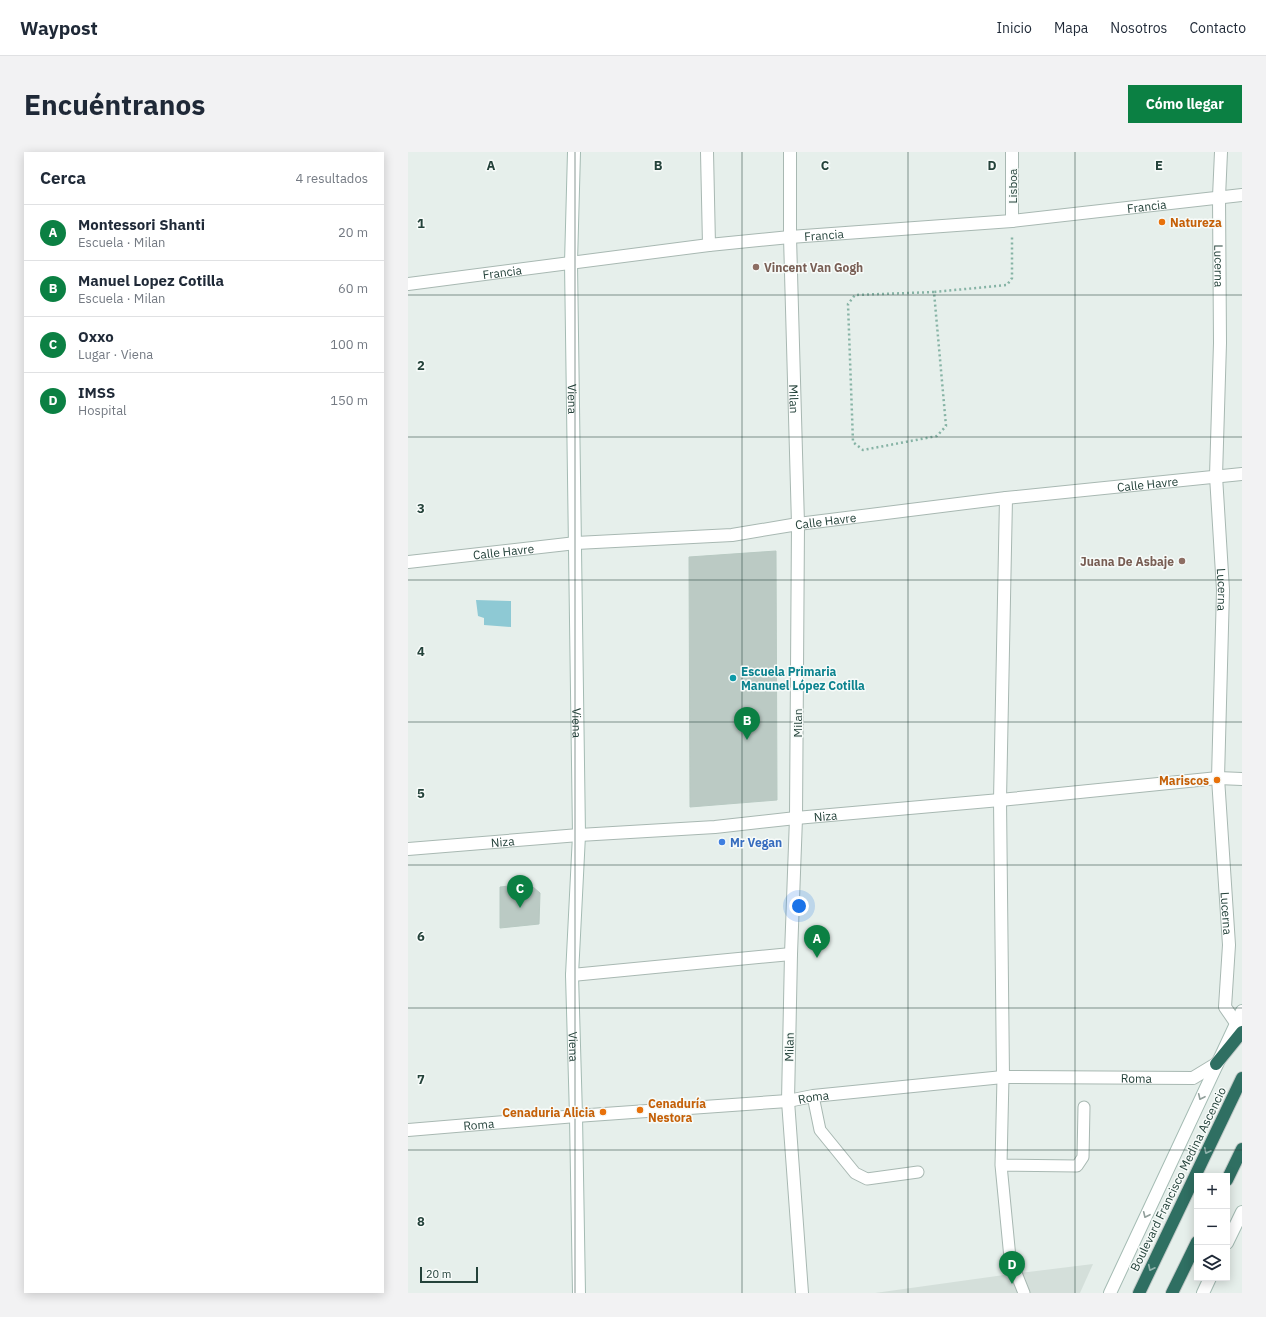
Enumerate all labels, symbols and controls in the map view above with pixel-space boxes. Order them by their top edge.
text: Waypost [20,16,98,40]
text: Inicio [996,19,1032,37]
text: Mapa [1054,19,1088,37]
text: Nosotros [1110,19,1167,37]
text: Contacto [1189,19,1246,37]
button: Cómo llegar [1128,85,1242,123]
text: Encuéntranos [24,86,205,123]
text: A [487,157,496,174]
text: B [654,157,663,174]
text: C [821,157,830,174]
text: D [987,157,997,174]
text: E [1155,157,1163,174]
text: Cerca [40,167,86,189]
street label: Lisboa [1005,168,1020,203]
text: 4 resultados [295,170,368,187]
street label: Francia [1126,196,1168,215]
text: Montessori Shanti [78,215,205,234]
text: 1 [417,215,425,232]
place label: Natureza [1170,215,1222,230]
marker: Natureza [1157,217,1167,227]
text: A [49,224,57,241]
text: 20 m [338,224,368,241]
street label: Francia [804,226,845,243]
text: Escuela · Milan [78,234,166,251]
street label: Lucerna [1212,244,1227,288]
place label: Vincent Van Gogh [764,260,863,275]
street label: Francia [482,262,523,282]
marker: Vincent Van Gogh [751,262,761,272]
text: Manuel Lopez Cotilla [78,271,224,290]
text: B [49,280,57,297]
text: 60 m [338,280,368,297]
text: Escuela · Milan [78,290,166,307]
text: Oxxo [78,327,114,346]
text: C [49,336,57,353]
text: 100 m [330,336,368,353]
text: Lugar · Viena [78,346,153,363]
text: 2 [417,357,425,374]
text: IMSS [78,383,115,402]
street label: Viena [565,384,581,415]
street label: Milan [787,384,802,414]
text: D [48,392,58,409]
text: 150 m [330,392,368,409]
text: Hospital [78,402,127,419]
street label: Calle Havre [1116,473,1179,494]
text: 3 [417,500,425,517]
street label: Calle Havre [794,509,857,532]
street label: Calle Havre [472,540,535,562]
place label: Juana De Asbaje [1080,554,1174,569]
marker: Juana De Asbaje [1177,556,1187,566]
street label: Lucerna [1214,568,1231,612]
text: 4 [417,643,425,660]
place label: Escuela Primaria Manunel López Cotilla [741,664,865,693]
marker: Escuela Primaria Manunel López Cotilla [728,673,738,683]
pin: B [734,707,760,740]
street label: Viena [570,708,585,739]
street label: Milan [790,708,805,738]
place label: Mariscos [1159,773,1209,788]
marker: Mariscos [1212,775,1222,785]
text: 5 [417,785,425,802]
street label: Niza [813,807,839,824]
street label: Niza [490,833,516,850]
place label: Mr Vegan [730,835,782,850]
marker: Mr Vegan [717,837,727,847]
pin: C [507,875,533,908]
street label: Lucerna [1218,891,1236,936]
your location [789,896,809,916]
pin: A [804,925,830,958]
text: 6 [417,928,425,945]
street label: Viena [566,1031,582,1063]
street label: Milan [781,1032,797,1062]
street label: Roma [1121,1070,1153,1085]
text: 7 [417,1071,425,1088]
street label: Boulevard Francisco Medina Ascencio [1127,1084,1229,1273]
street label: Roma [797,1087,830,1106]
one-way arrow [1198,1092,1206,1100]
place label: Cenaduría Nestora [648,1096,706,1125]
place label: Cenaduria Alicia [502,1105,595,1120]
marker: Cenaduría Nestora [635,1105,645,1115]
marker: Cenaduria Alicia [598,1107,608,1117]
street label: Roma [463,1115,495,1133]
one-way arrow [1204,1147,1212,1154]
map controls [1194,1173,1230,1281]
button: + [1194,1173,1230,1209]
button: − [1194,1209,1230,1245]
one-way arrow [1143,1210,1151,1218]
text: 8 [417,1213,425,1230]
button: layers [1194,1245,1230,1281]
pin: D [999,1251,1025,1284]
one-way arrow [1148,1264,1156,1272]
scale bar [420,1265,478,1284]
text: 20 m [426,1267,451,1281]

